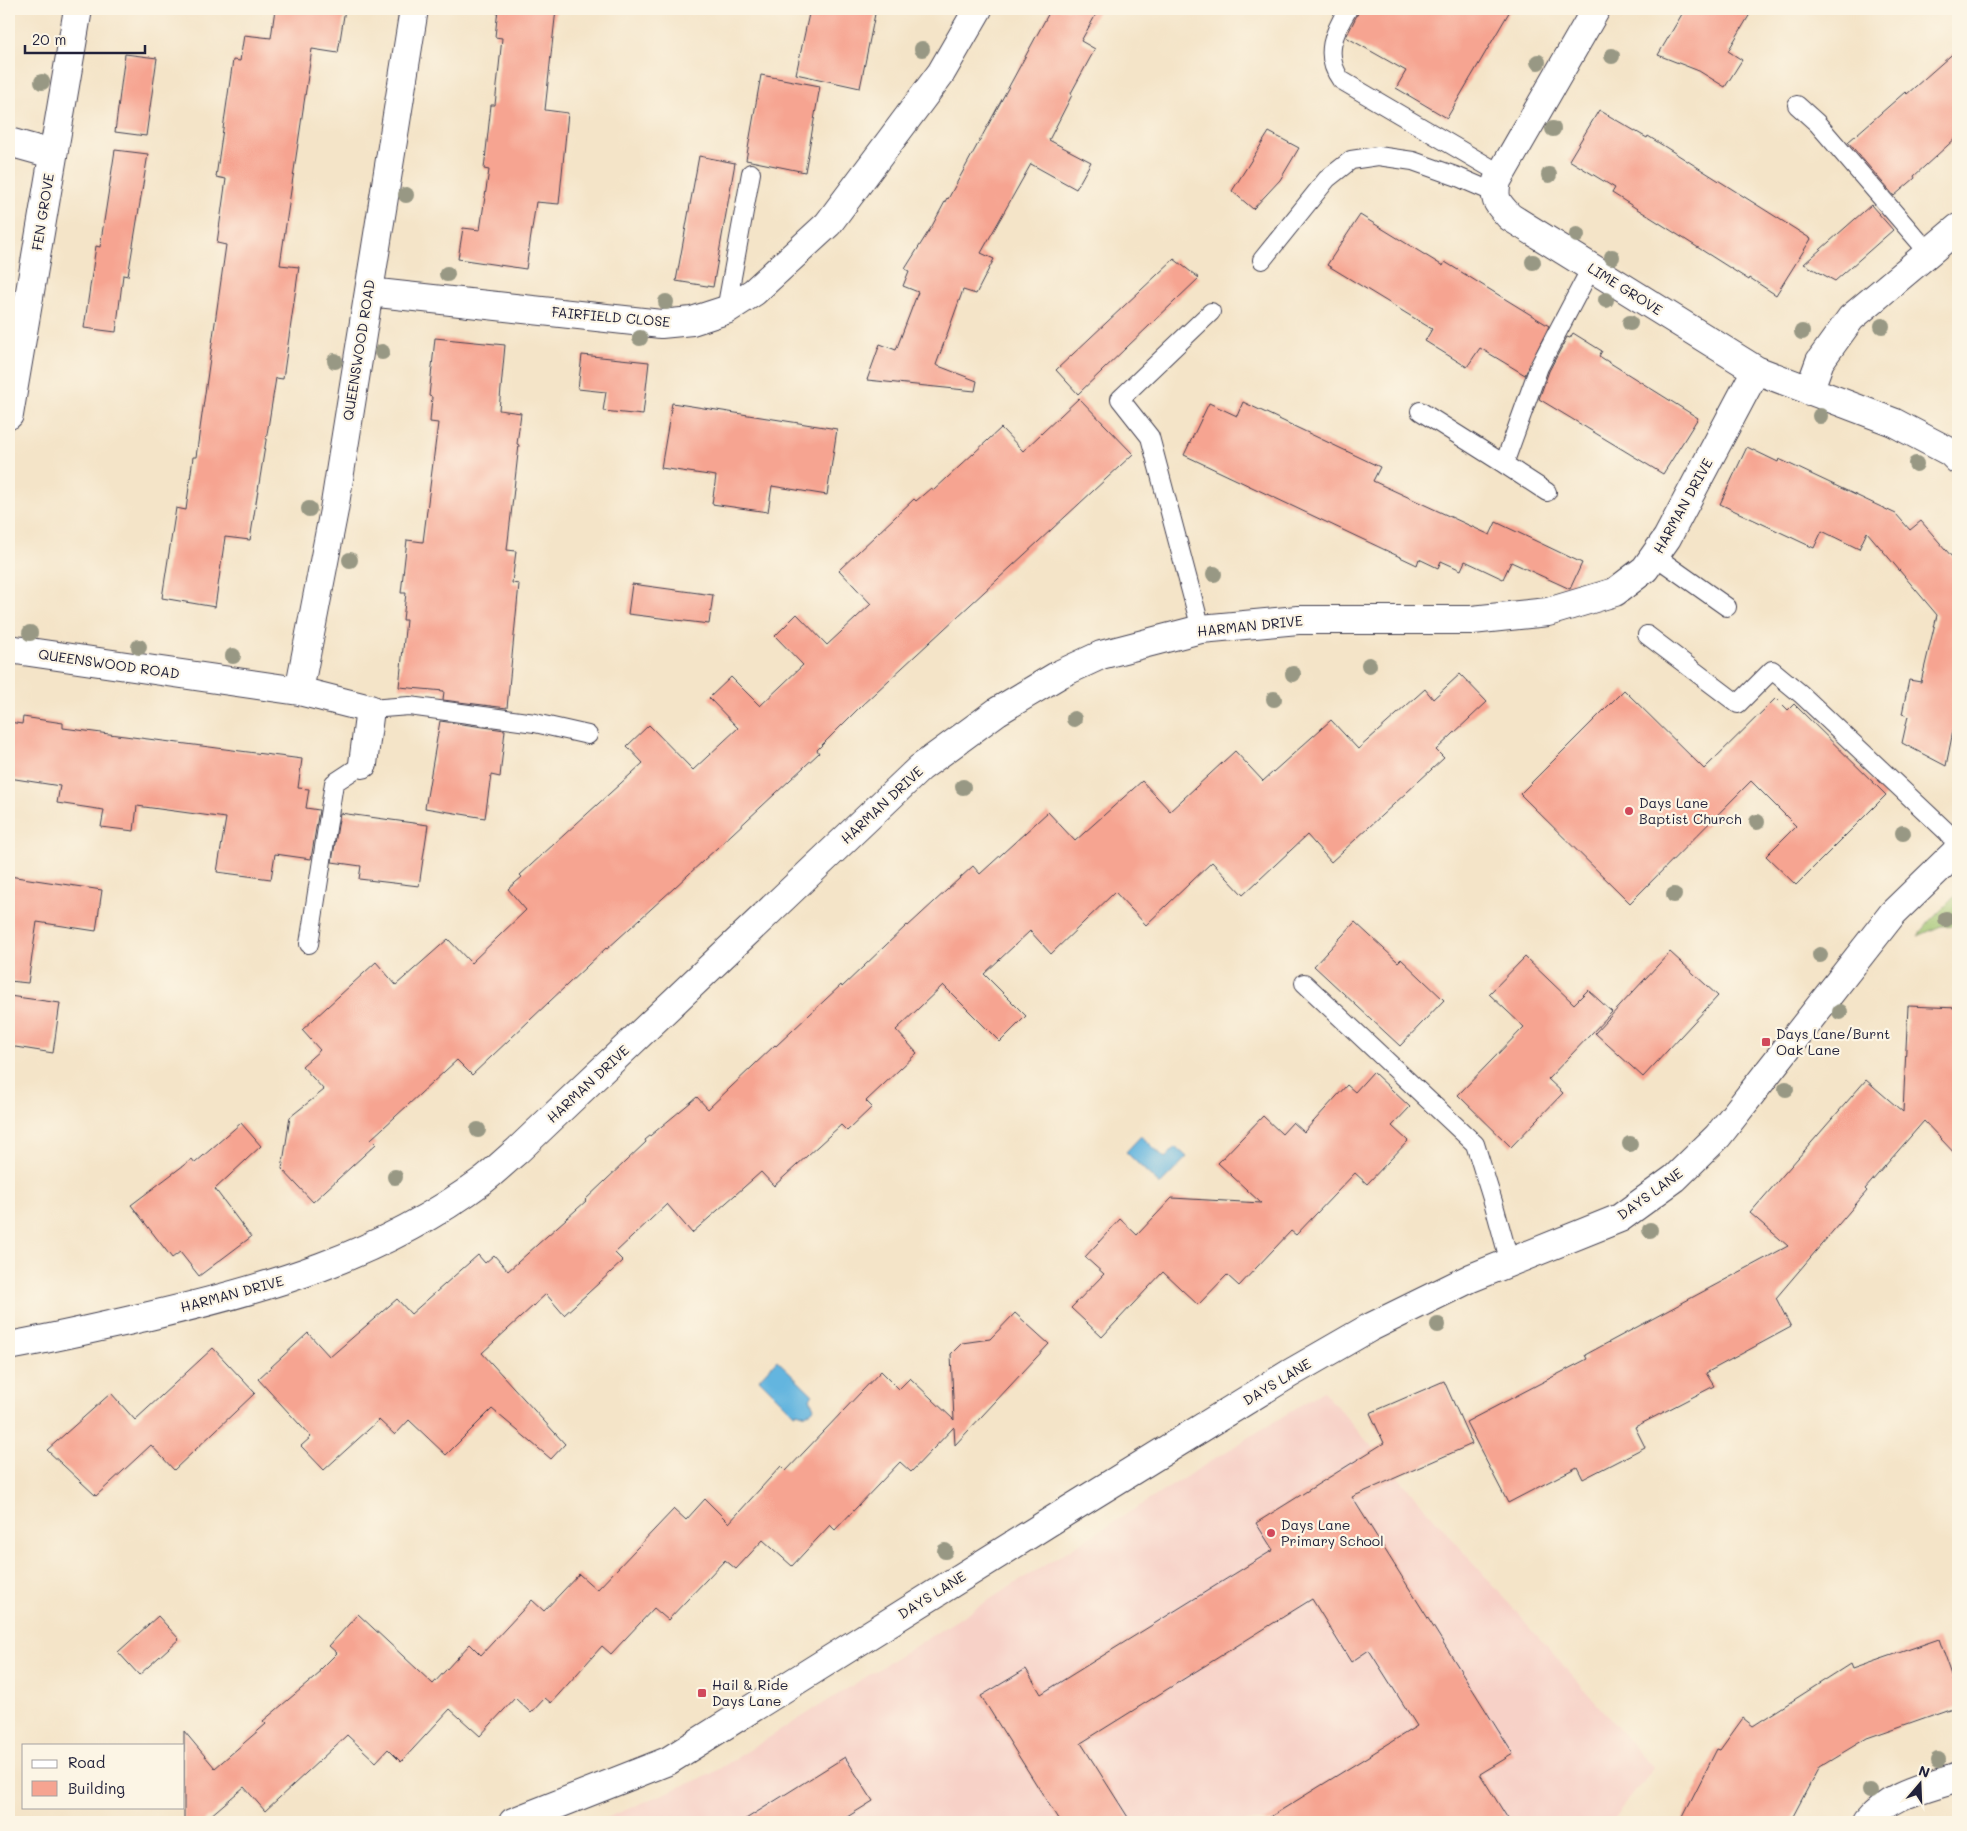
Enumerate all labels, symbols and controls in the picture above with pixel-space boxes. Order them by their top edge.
scale bar [25,22,145,54]
text: 20 m [32,29,66,49]
street label: FEN GROVE [27,172,58,252]
street label: LIME GROVE [1584,258,1666,319]
street label: QUEENSWOOD ROAD [338,278,379,422]
street label: FAIRFIELD CLOSE [551,302,671,331]
street label: HARMAN DRIVE [1649,455,1717,557]
street label: HARMAN DRIVE [1196,611,1304,640]
street label: QUEENSWOOD ROAD [37,644,181,683]
street label: HARMAN DRIVE [836,762,927,848]
place label: Days Lane Baptist Church [1639,793,1742,828]
marker: Days Lane Baptist Church [1623,805,1635,817]
place label: Days Lane/Burnt Oak Lane [1776,1024,1890,1059]
marker: Days Lane/Burnt Oak Lane [1760,1036,1772,1048]
street label: HARMAN DRIVE [542,1041,633,1127]
street label: DAYS LANE [1613,1164,1686,1224]
street label: HARMAN DRIVE [178,1271,286,1316]
street label: DAYS LANE [1239,1354,1314,1409]
place label: Days Lane Primary School [1281,1515,1384,1550]
marker: Days Lane Primary School [1265,1527,1277,1539]
street label: DAYS LANE [894,1566,969,1623]
place label: Hail & Ride Days Lane [712,1675,788,1710]
marker: Hail & Ride Days Lane [696,1687,708,1699]
legend [22,1744,185,1808]
text: Road [68,1752,105,1772]
north arrow [1894,1758,1944,1808]
text: N [1916,1761,1933,1782]
text: Building [68,1778,125,1798]

